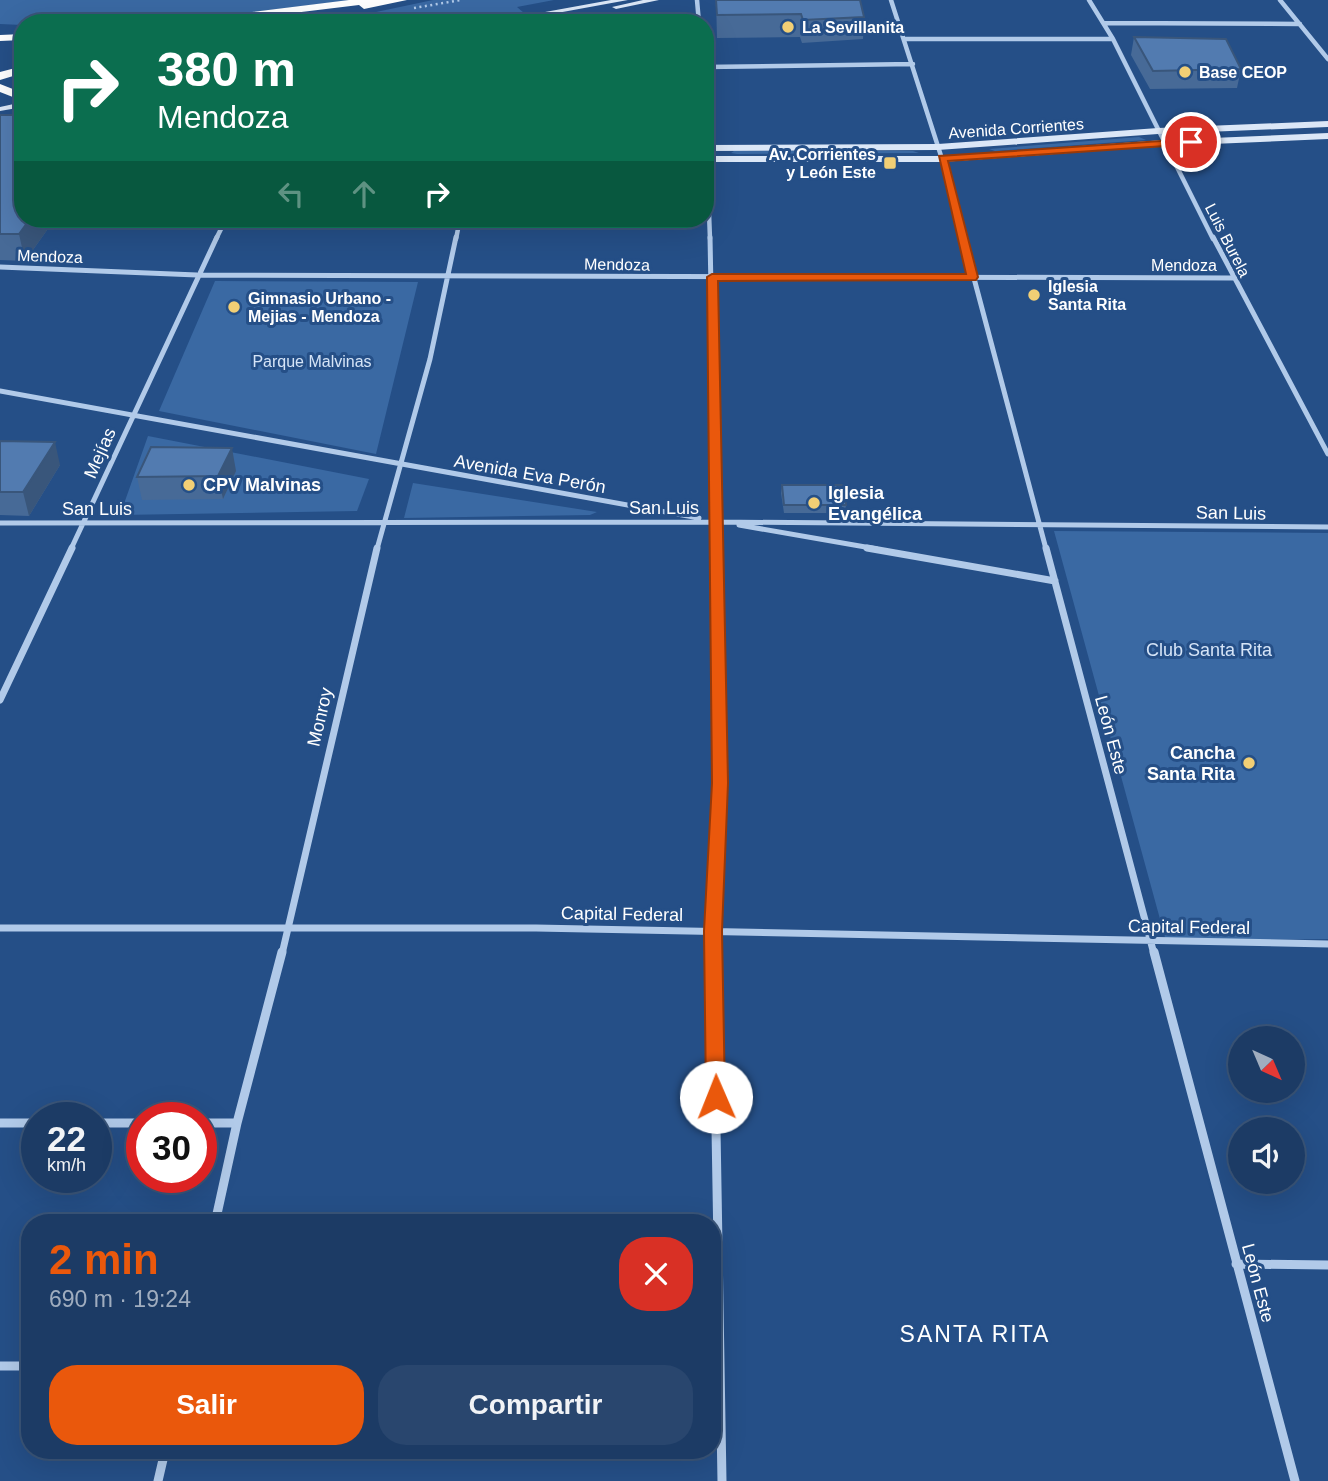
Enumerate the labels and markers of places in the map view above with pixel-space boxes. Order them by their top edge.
marker: La Sevillanita [780,19,796,35]
place label: La Sevillanita [802,19,904,36]
marker: Base CEOP [1177,64,1193,80]
place label: Base CEOP [1199,64,1287,81]
pin [1161,112,1221,172]
place label: Av. Corrientes y León Este [768,146,876,181]
marker: Av. Corrientes y León Este [882,155,898,171]
place label: Iglesia Santa Rita [1048,278,1126,313]
marker: Iglesia Santa Rita [1026,287,1042,303]
place label: Gimnasio Urbano - Mejias - Mendoza [248,290,391,325]
marker: Gimnasio Urbano - Mejias - Mendoza [226,299,242,315]
place label: CPV Malvinas [203,475,321,495]
marker: CPV Malvinas [181,477,197,493]
place label: Iglesia Evangélica [828,483,923,524]
marker: Iglesia Evangélica [806,495,822,511]
place label: Cancha Santa Rita [1147,743,1236,784]
marker: Cancha Santa Rita [1241,755,1257,771]

